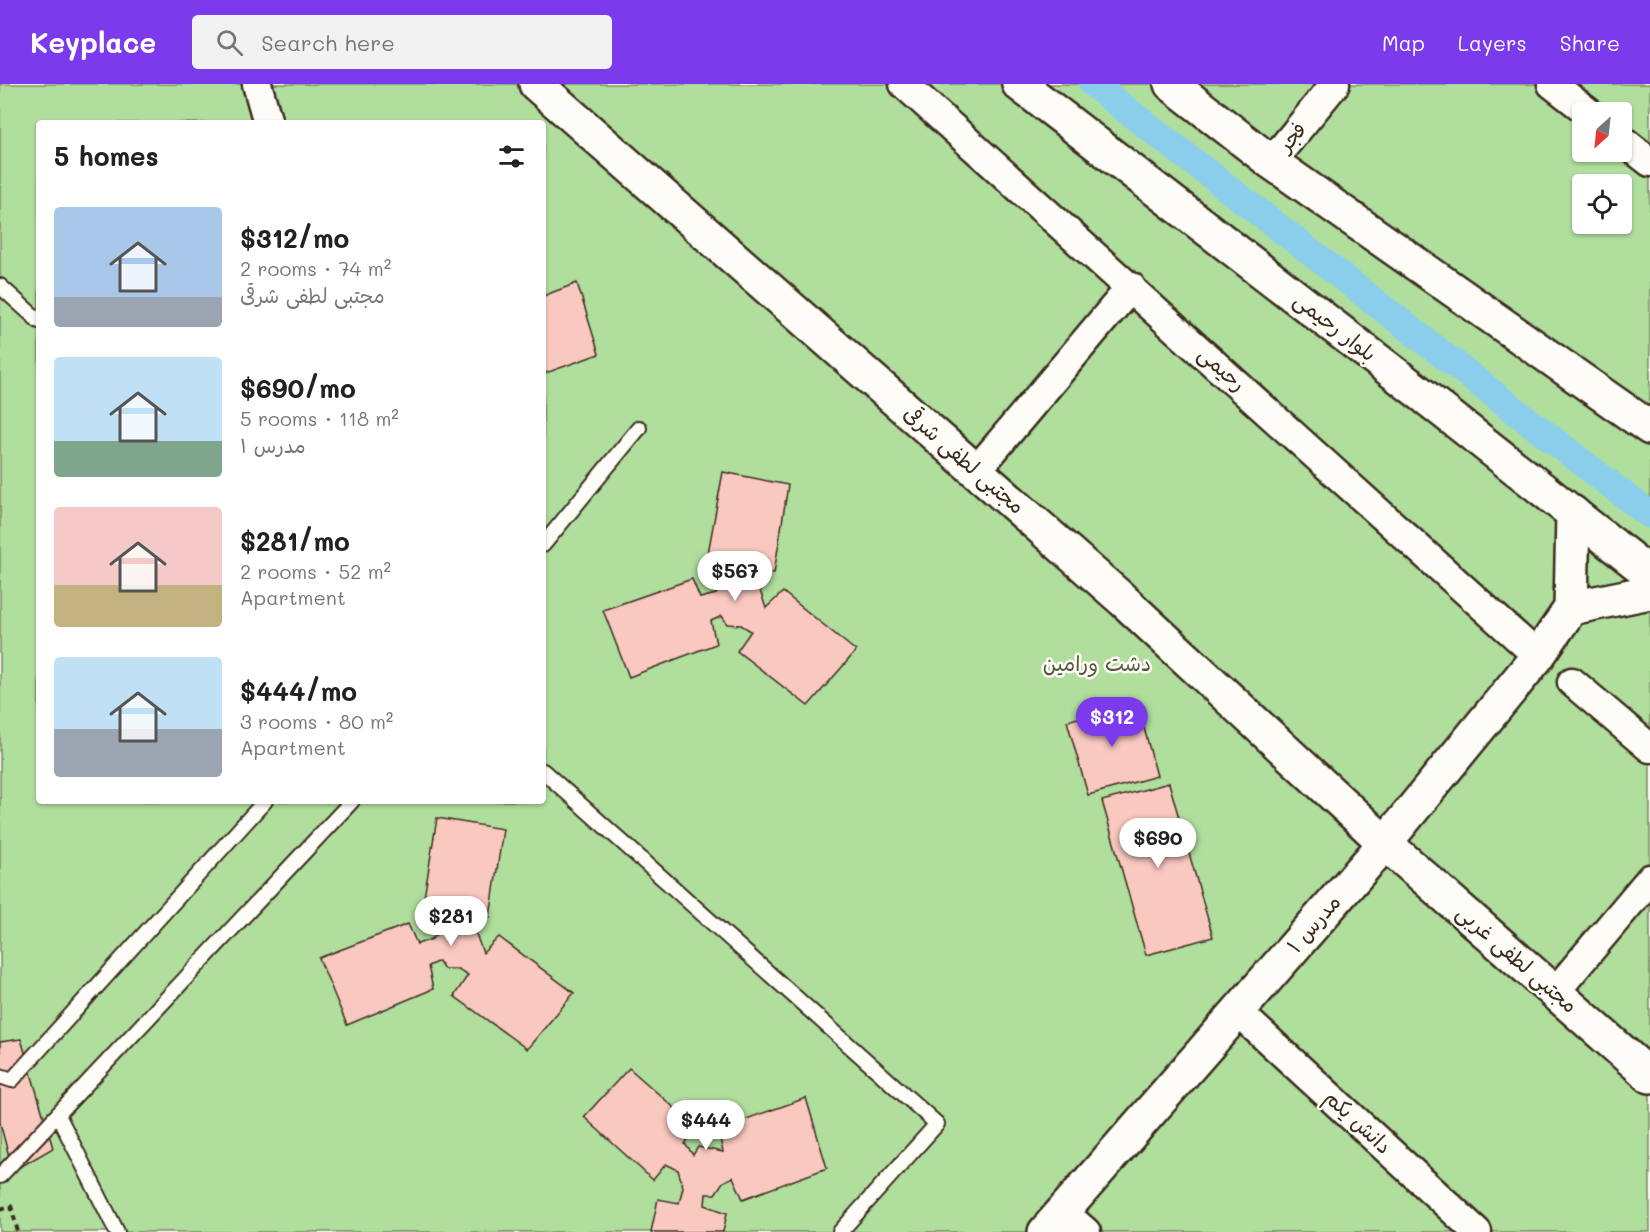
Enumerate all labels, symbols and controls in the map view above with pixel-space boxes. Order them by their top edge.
search box [192,15,612,69]
text: Keyplace [30,24,156,60]
icon: search [213,26,246,59]
text: Search here [261,28,395,57]
text: Map [1382,29,1425,56]
text: Layers [1458,29,1527,56]
text: Share [1560,29,1620,56]
north arrow [1572,102,1632,162]
map controls [1572,102,1632,234]
street label: فجر [1269,115,1311,158]
text: 5 homes [54,139,159,173]
icon: filters [495,140,528,173]
button: locate [1572,174,1632,234]
text: $312/mo [240,221,349,255]
icon: home [102,231,174,303]
text: 2 rooms · 74 m² [240,255,391,281]
text: مجتبی لطفی شرقی [240,282,385,308]
street label: بلوار رحیمی [1288,285,1383,368]
street label: رحیمی [1192,339,1253,398]
text: $690/mo [240,371,356,405]
icon: home [102,381,174,453]
street label: مجتبی لطفی شرقی [898,399,1031,520]
text: 5 rooms · 118 m² [240,405,399,431]
text: مدرس ۱ [240,432,306,458]
text: $281/mo [240,524,350,558]
icon: home [102,531,174,603]
pin: $567 [699,551,771,602]
text: $567 [711,557,759,583]
text: 2 rooms · 52 m² [240,558,391,584]
text: Apartment [240,584,346,610]
park label: دشت ورامین [1043,649,1151,678]
text: $444/mo [240,674,357,708]
icon: home [102,681,174,753]
pin: $312 [1076,697,1148,748]
text: $312 [1090,703,1134,729]
text: 3 rooms · 80 m² [240,708,393,734]
text: Apartment [240,734,346,760]
pin: $690 [1122,818,1194,869]
text: $690 [1133,824,1183,850]
street label: مدرس ۱ [1280,888,1346,958]
pin: $281 [415,896,487,947]
street label: مجتبی لطفی غربی [1451,898,1584,1019]
text: $281 [429,902,473,928]
street label: دانش یکم [1317,1083,1398,1162]
pin: $444 [670,1100,742,1151]
text: $444 [681,1106,731,1132]

